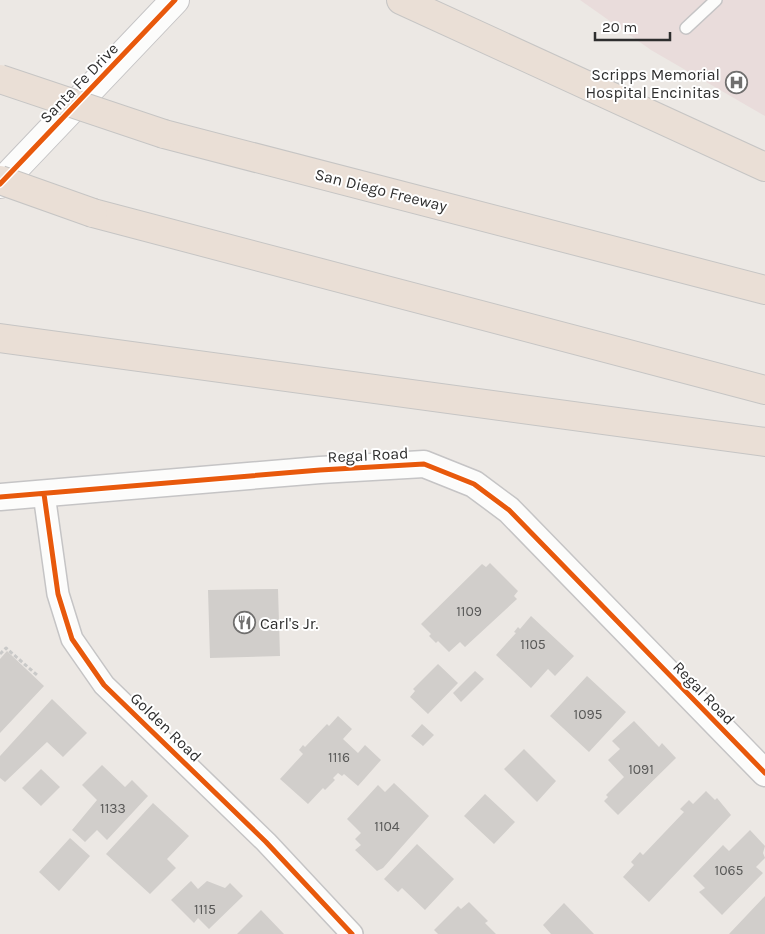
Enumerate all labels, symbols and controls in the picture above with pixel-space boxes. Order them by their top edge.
scale bar [595,10,670,42]
text: 20 m [602,18,637,36]
street label: Santa Fe Drive [36,39,122,127]
place label: Scripps Memorial Hospital Encinitas [586,65,720,102]
hospital icon: Scripps Memorial Hospital Encinitas [724,71,748,95]
street label: San Diego Freeway [313,164,450,216]
street label: Regal Road [327,443,409,467]
house number: 1109 [456,603,482,620]
restaurant icon: Carl's Jr. [232,611,256,635]
place label: Carl's Jr. [260,614,318,633]
house number: 1105 [520,636,546,653]
street label: Regal Road [669,657,739,729]
street label: Golden Road [126,688,206,766]
house number: 1095 [574,706,603,723]
house number: 1116 [328,749,350,766]
house number: 1091 [628,761,654,778]
house number: 1133 [100,800,126,817]
house number: 1104 [374,818,400,835]
house number: 1065 [715,862,744,879]
house number: 1115 [194,901,216,918]

